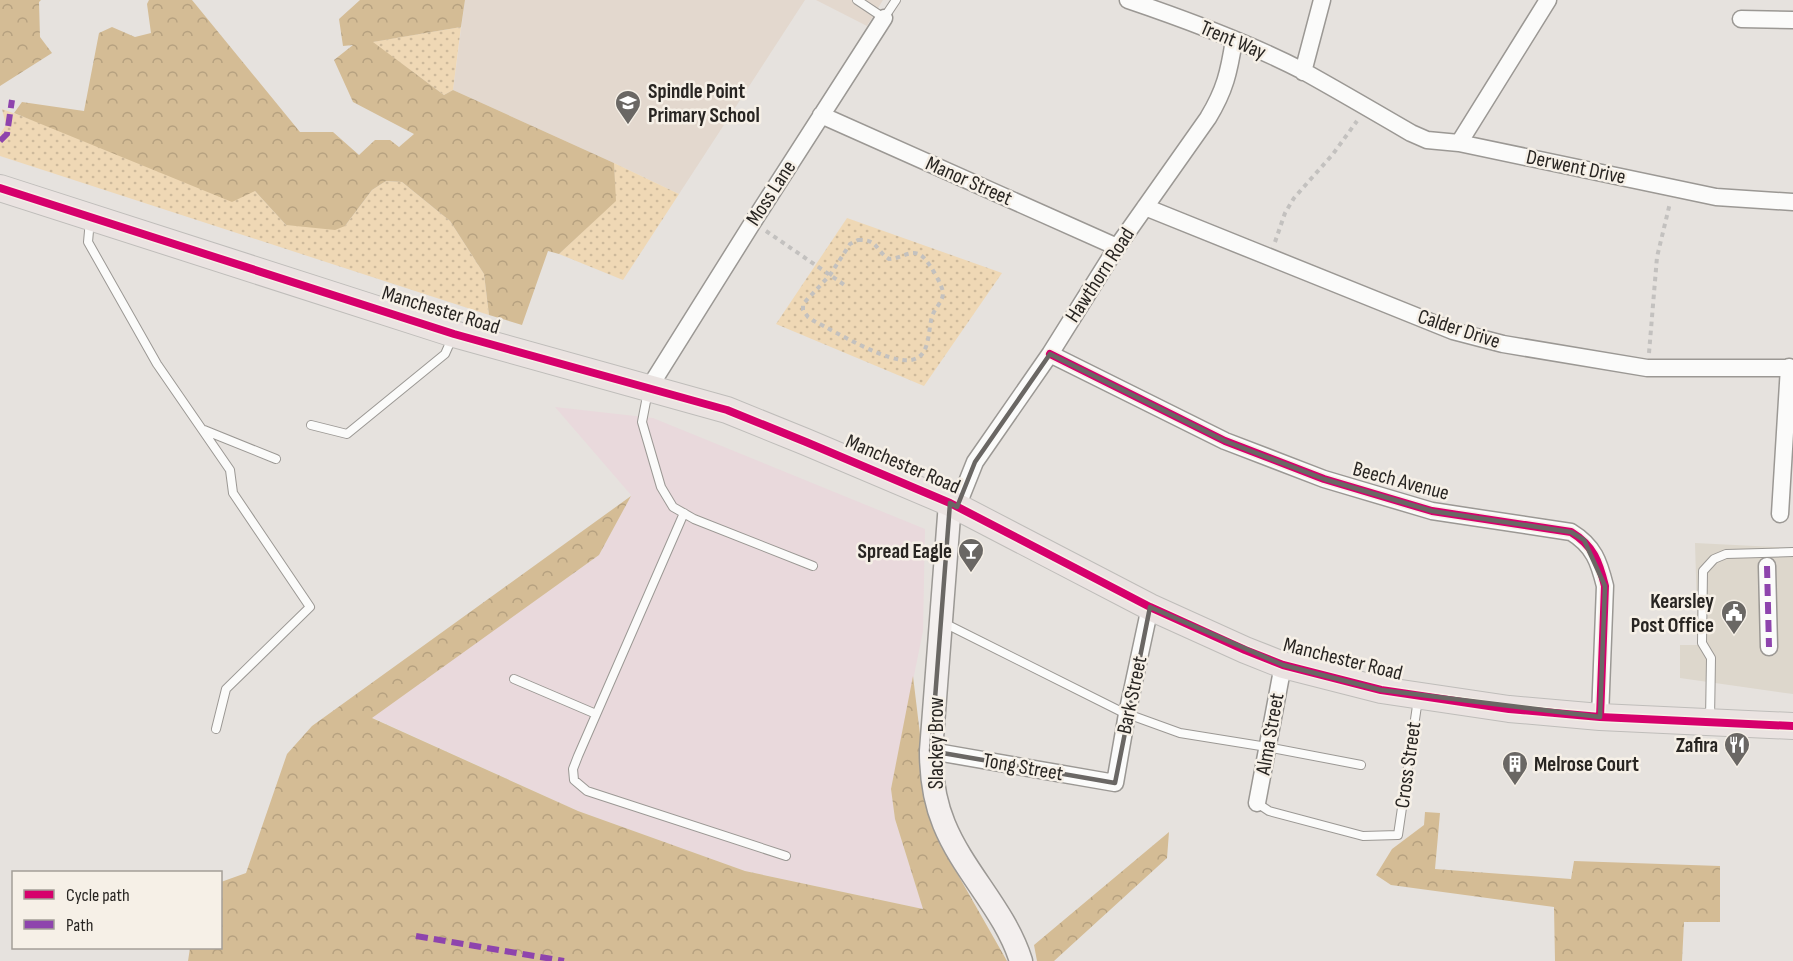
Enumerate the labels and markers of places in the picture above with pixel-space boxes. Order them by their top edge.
place label: Spindle Point Primary School [648,79,760,128]
school or university icon: Spindle Point Primary School [613,88,643,126]
bar icon: Spread Eagle [956,536,986,574]
place label: Spread Eagle [858,539,952,564]
place label: Kearsley Post Office [1631,589,1714,638]
public building icon: Kearsley Post Office [1719,598,1749,636]
restaurant icon: Zafira [1722,730,1752,768]
place label: Zafira [1676,733,1718,758]
building icon: Melrose Court [1500,749,1530,787]
place label: Melrose Court [1534,752,1639,777]

